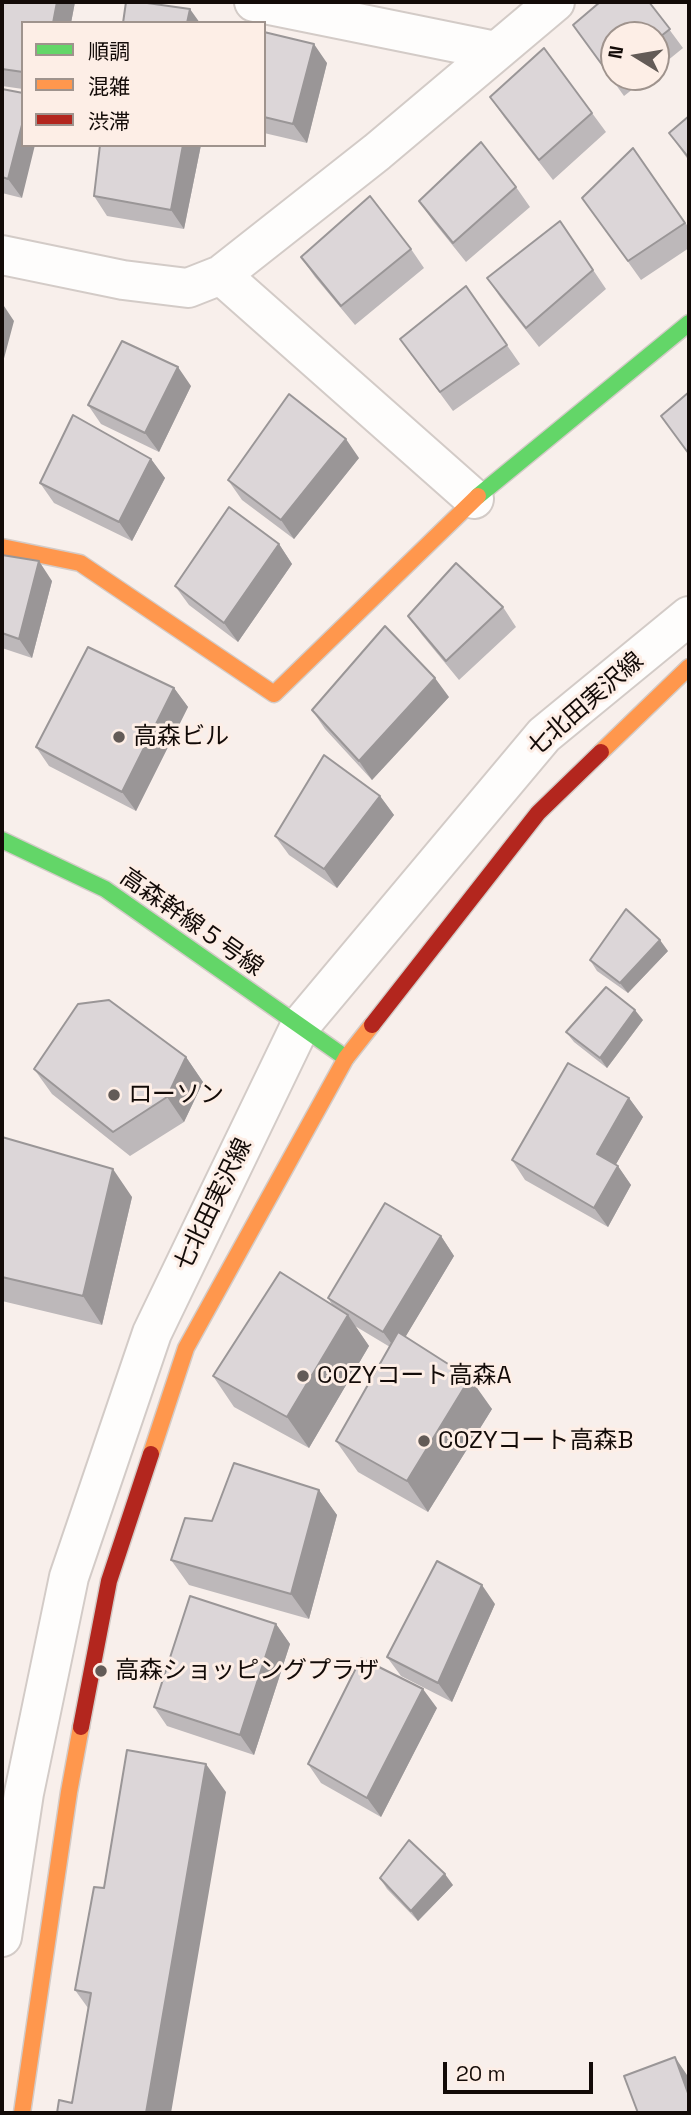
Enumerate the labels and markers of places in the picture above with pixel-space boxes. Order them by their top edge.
place label: 高森ビル [133,723,229,751]
marker: 高森ビル [111,729,127,745]
place label: ローソン [128,1081,224,1109]
marker: ローソン [106,1087,122,1103]
place label: COZYコート高森A [317,1362,512,1390]
marker: COZYコート高森A [295,1368,311,1384]
place label: COZYコート高森B [438,1427,633,1455]
marker: COZYコート高森B [416,1433,432,1449]
place label: 高森ショッピングプラザ [115,1657,379,1685]
marker: 高森ショッピングプラザ [93,1663,109,1679]

